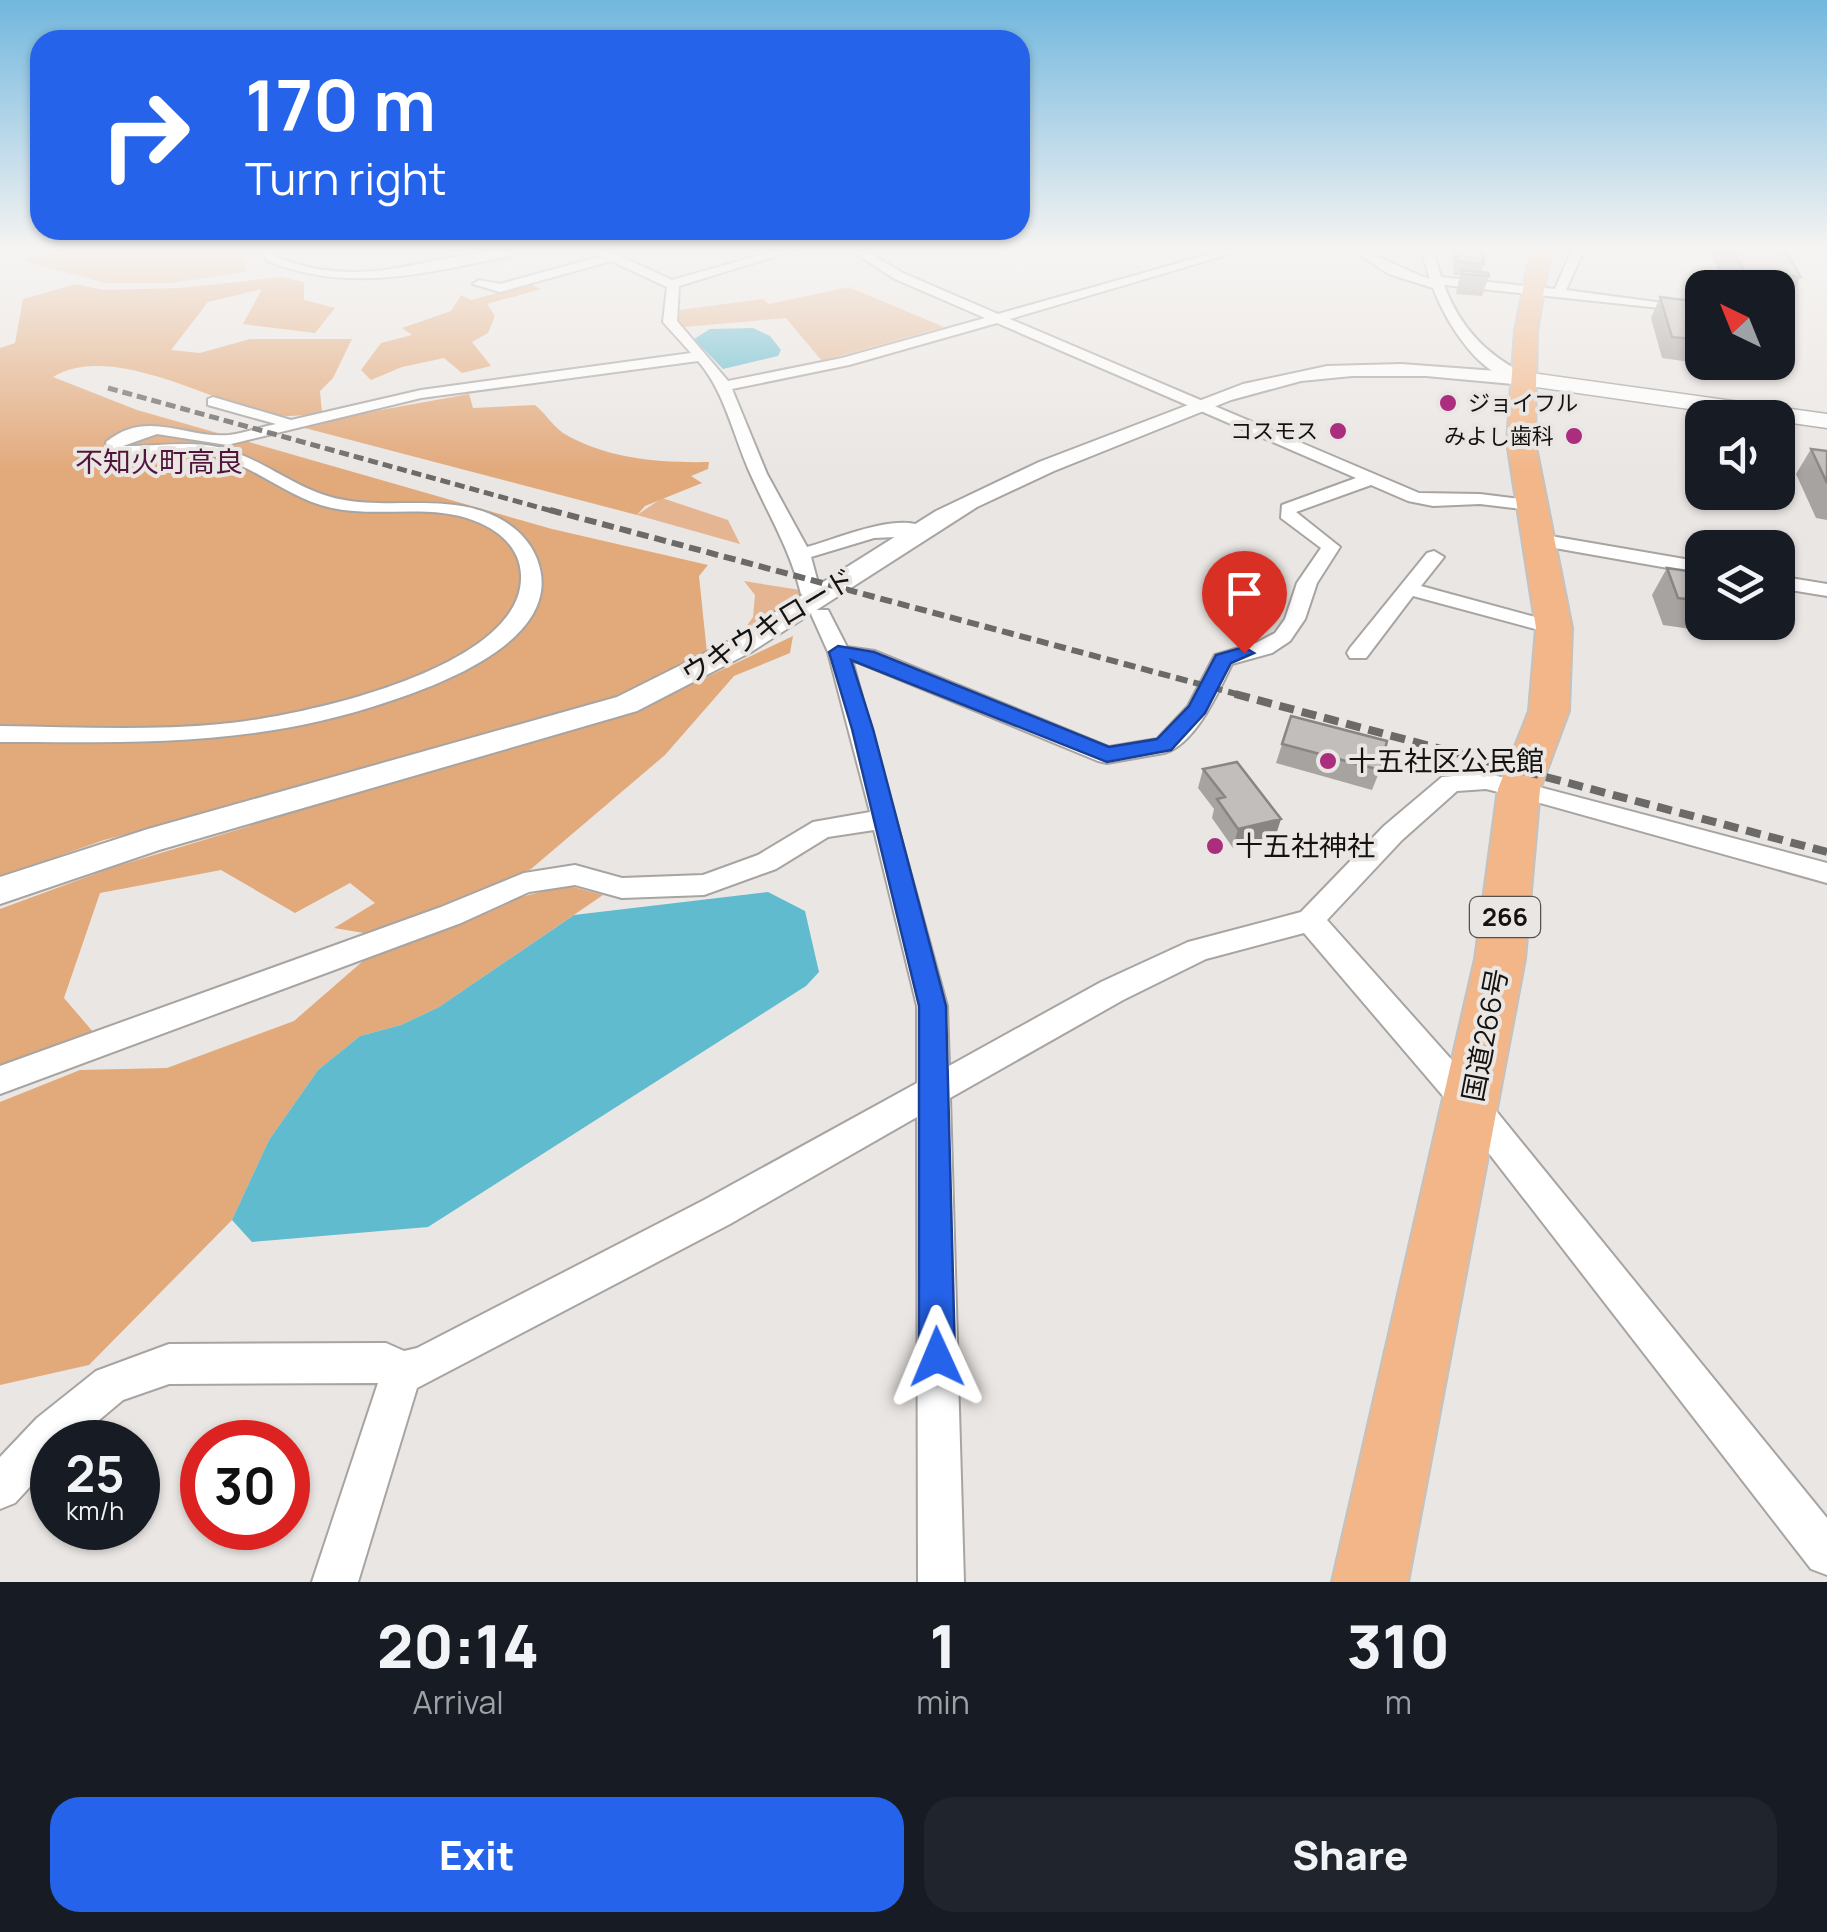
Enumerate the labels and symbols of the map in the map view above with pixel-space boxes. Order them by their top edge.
north arrow [1685,270,1795,380]
place label: ジョイフル [1468,388,1578,418]
marker: ジョイフル [1437,392,1459,414]
place label: コスモス [1230,416,1318,446]
marker: コスモス [1327,420,1349,442]
place label: みよし歯科 [1444,421,1554,451]
marker: みよし歯科 [1563,425,1585,447]
district label: 不知火町高良 [75,442,243,480]
pin [1202,551,1287,654]
street label: ウキウキロード [674,558,861,692]
place label: 十五社区公民館 [1348,741,1544,779]
marker: 十五社区公民館 [1317,750,1339,772]
place label: 十五社神社 [1235,826,1375,864]
marker: 十五社神社 [1204,835,1226,857]
road number: 266 [1470,897,1540,937]
street label: 国道266号 [1453,965,1516,1105]
position arrow [885,1305,989,1409]
speed limit sign: 30 [180,1420,310,1550]

